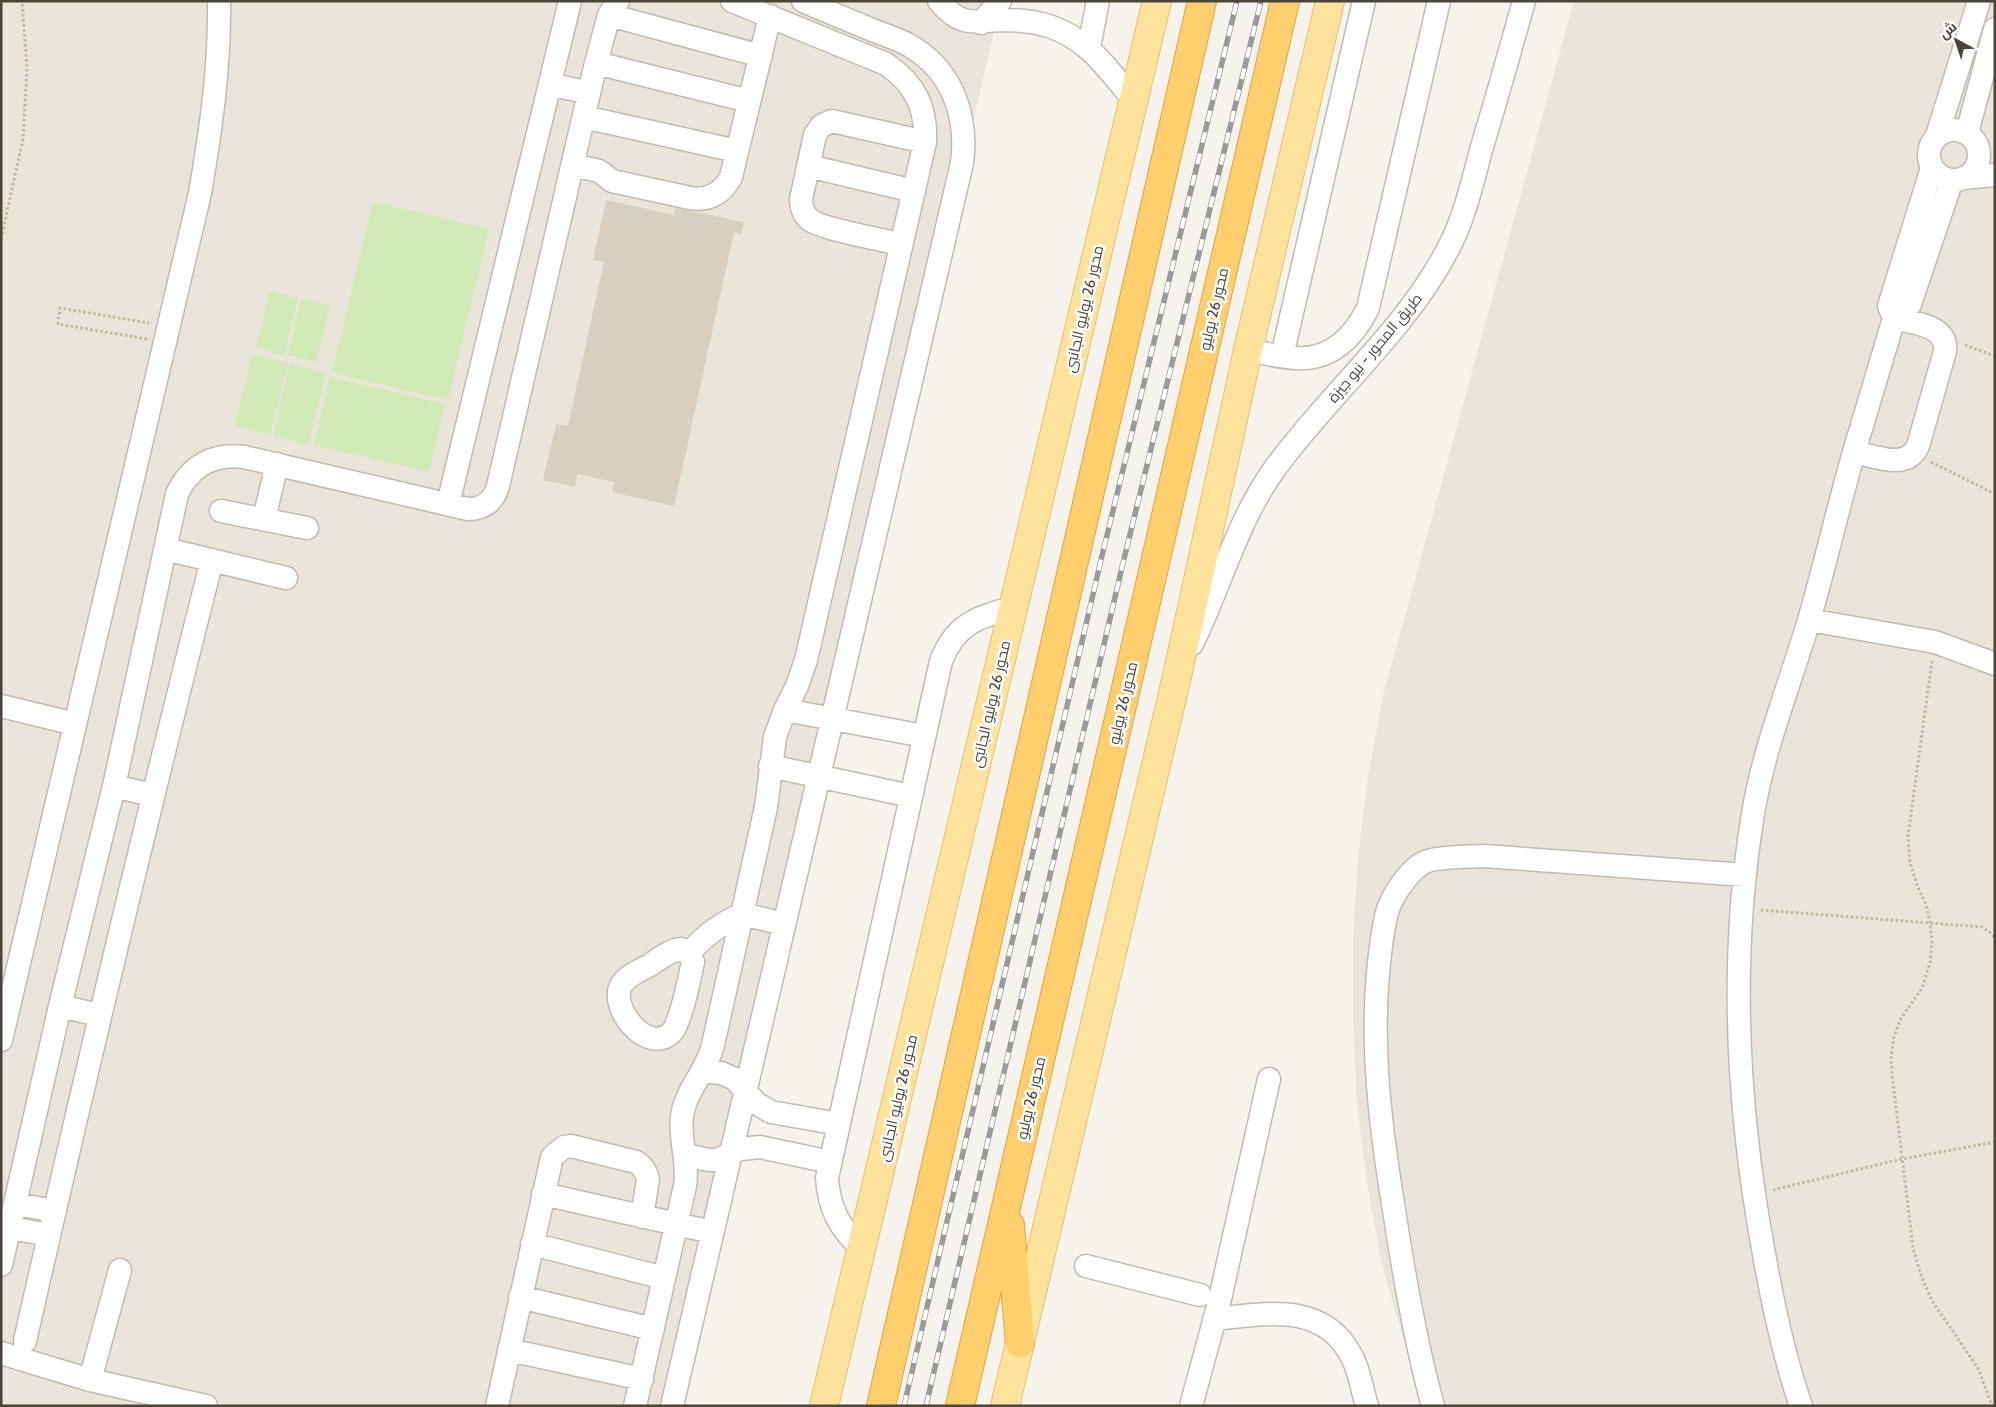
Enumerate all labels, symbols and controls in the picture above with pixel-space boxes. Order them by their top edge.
north arrow [1931,15,1981,65]
text: ش [1935,17,1960,43]
street label: محور 26 يوليو الجانبى [1061,244,1108,375]
street label: محور 26 يوليو [1196,266,1232,352]
street label: طريق المحور - نيو جيزة [1324,290,1427,407]
street label: محور 26 يوليو الجانبى [968,639,1015,770]
street label: محور 26 يوليو [1105,660,1141,746]
street label: محور 26 يوليو الجانبى [875,1033,922,1164]
street label: محور 26 يوليو [1013,1055,1049,1141]

